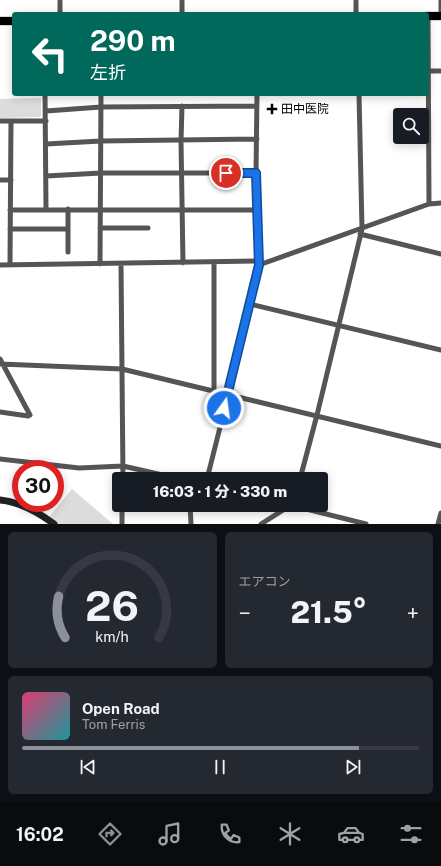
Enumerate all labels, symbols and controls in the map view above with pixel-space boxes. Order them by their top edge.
text: 290 m [90,24,176,57]
icon: left [24,28,76,80]
text: 左折 [90,62,126,83]
place label: 田中医院 [281,102,329,116]
marker: 田中医院 [266,103,278,115]
map controls [393,108,429,144]
button: search [393,108,429,144]
pin [209,156,243,190]
icon: arrive [215,162,237,184]
position arrow [203,387,245,429]
speed limit sign: 30 [12,460,64,512]
text: 16:03 · 1 分 · 330 m [153,483,287,500]
text: エアコン [239,574,291,589]
text: 26 [85,581,139,630]
text: 21.5° [290,594,367,630]
text: − [239,600,251,626]
text: + [407,600,419,626]
text: km/h [95,628,129,645]
text: Open Road [82,700,160,717]
text: Tom Ferris [82,717,145,732]
icon: previous [77,756,99,778]
icon: pause [209,756,231,778]
icon: next [342,756,364,778]
icon: directions [96,820,124,848]
icon: music [156,820,184,848]
icon: phone [216,820,244,848]
icon: climate [276,820,304,848]
icon: car [337,820,365,848]
icon: filters [397,820,425,848]
text: 16:02 [16,824,64,845]

